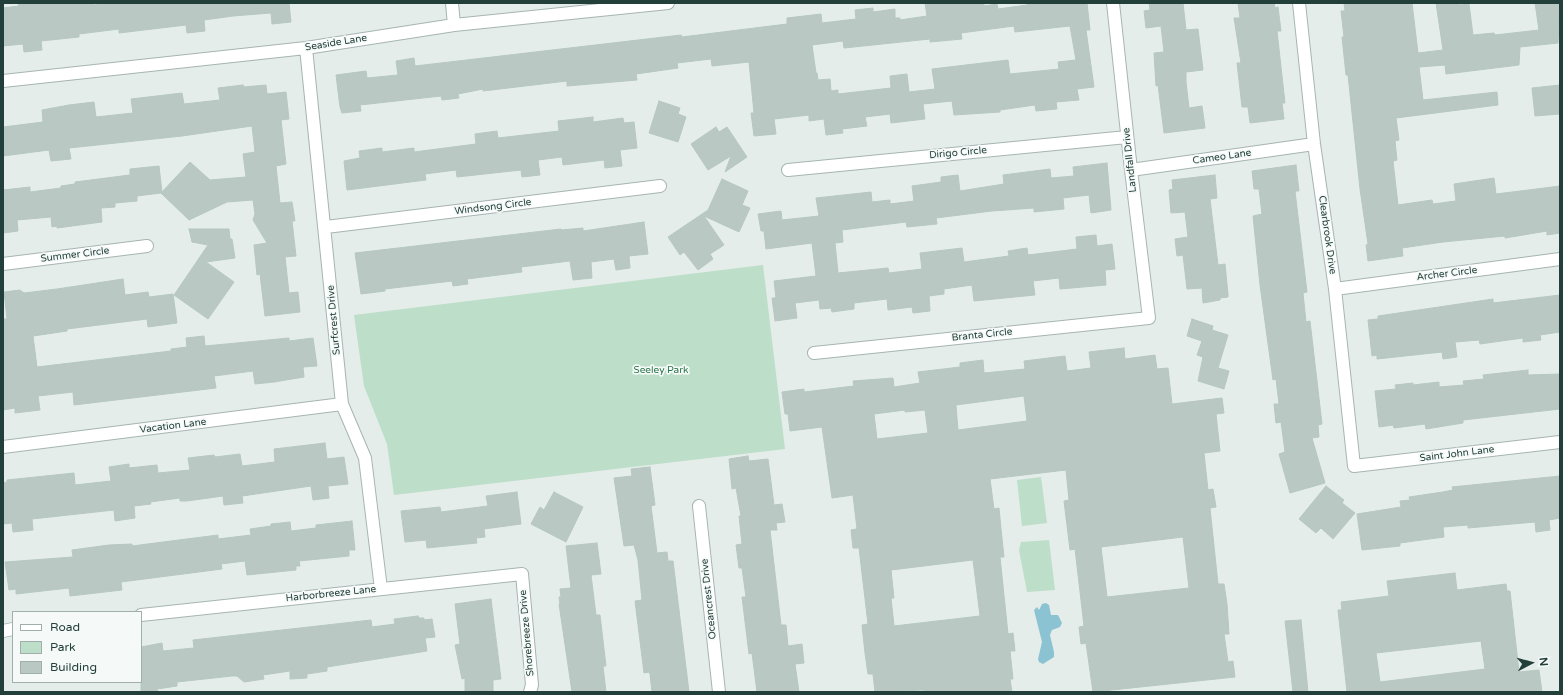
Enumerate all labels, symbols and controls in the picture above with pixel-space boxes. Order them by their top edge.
street label: Seaside Lane [304,32,368,54]
street label: Landfall Drive [1121,127,1139,193]
street label: Dirigo Circle [929,145,987,161]
street label: Cameo Lane [1192,147,1252,167]
street label: Clearbrook Drive [1316,195,1338,275]
street label: Windsong Circle [454,196,532,218]
street label: Summer Circle [40,245,110,265]
street label: Archer Circle [1416,264,1478,284]
street label: Surfcrest Drive [325,285,343,355]
street label: Branta Circle [951,326,1013,344]
park label: Seeley Park [634,364,688,376]
street label: Vacation Lane [139,416,207,436]
street label: Saint John Lane [1419,443,1495,465]
street label: Oceancrest Drive [699,558,719,640]
street label: Harborbreeze Lane [285,583,377,605]
street label: Shorebreeze Drive [517,589,537,677]
legend [12,611,142,683]
text: Road [50,620,80,634]
text: Park [50,640,76,654]
north arrow [1511,643,1551,683]
text: N [1537,657,1550,667]
text: Building [50,660,97,674]

